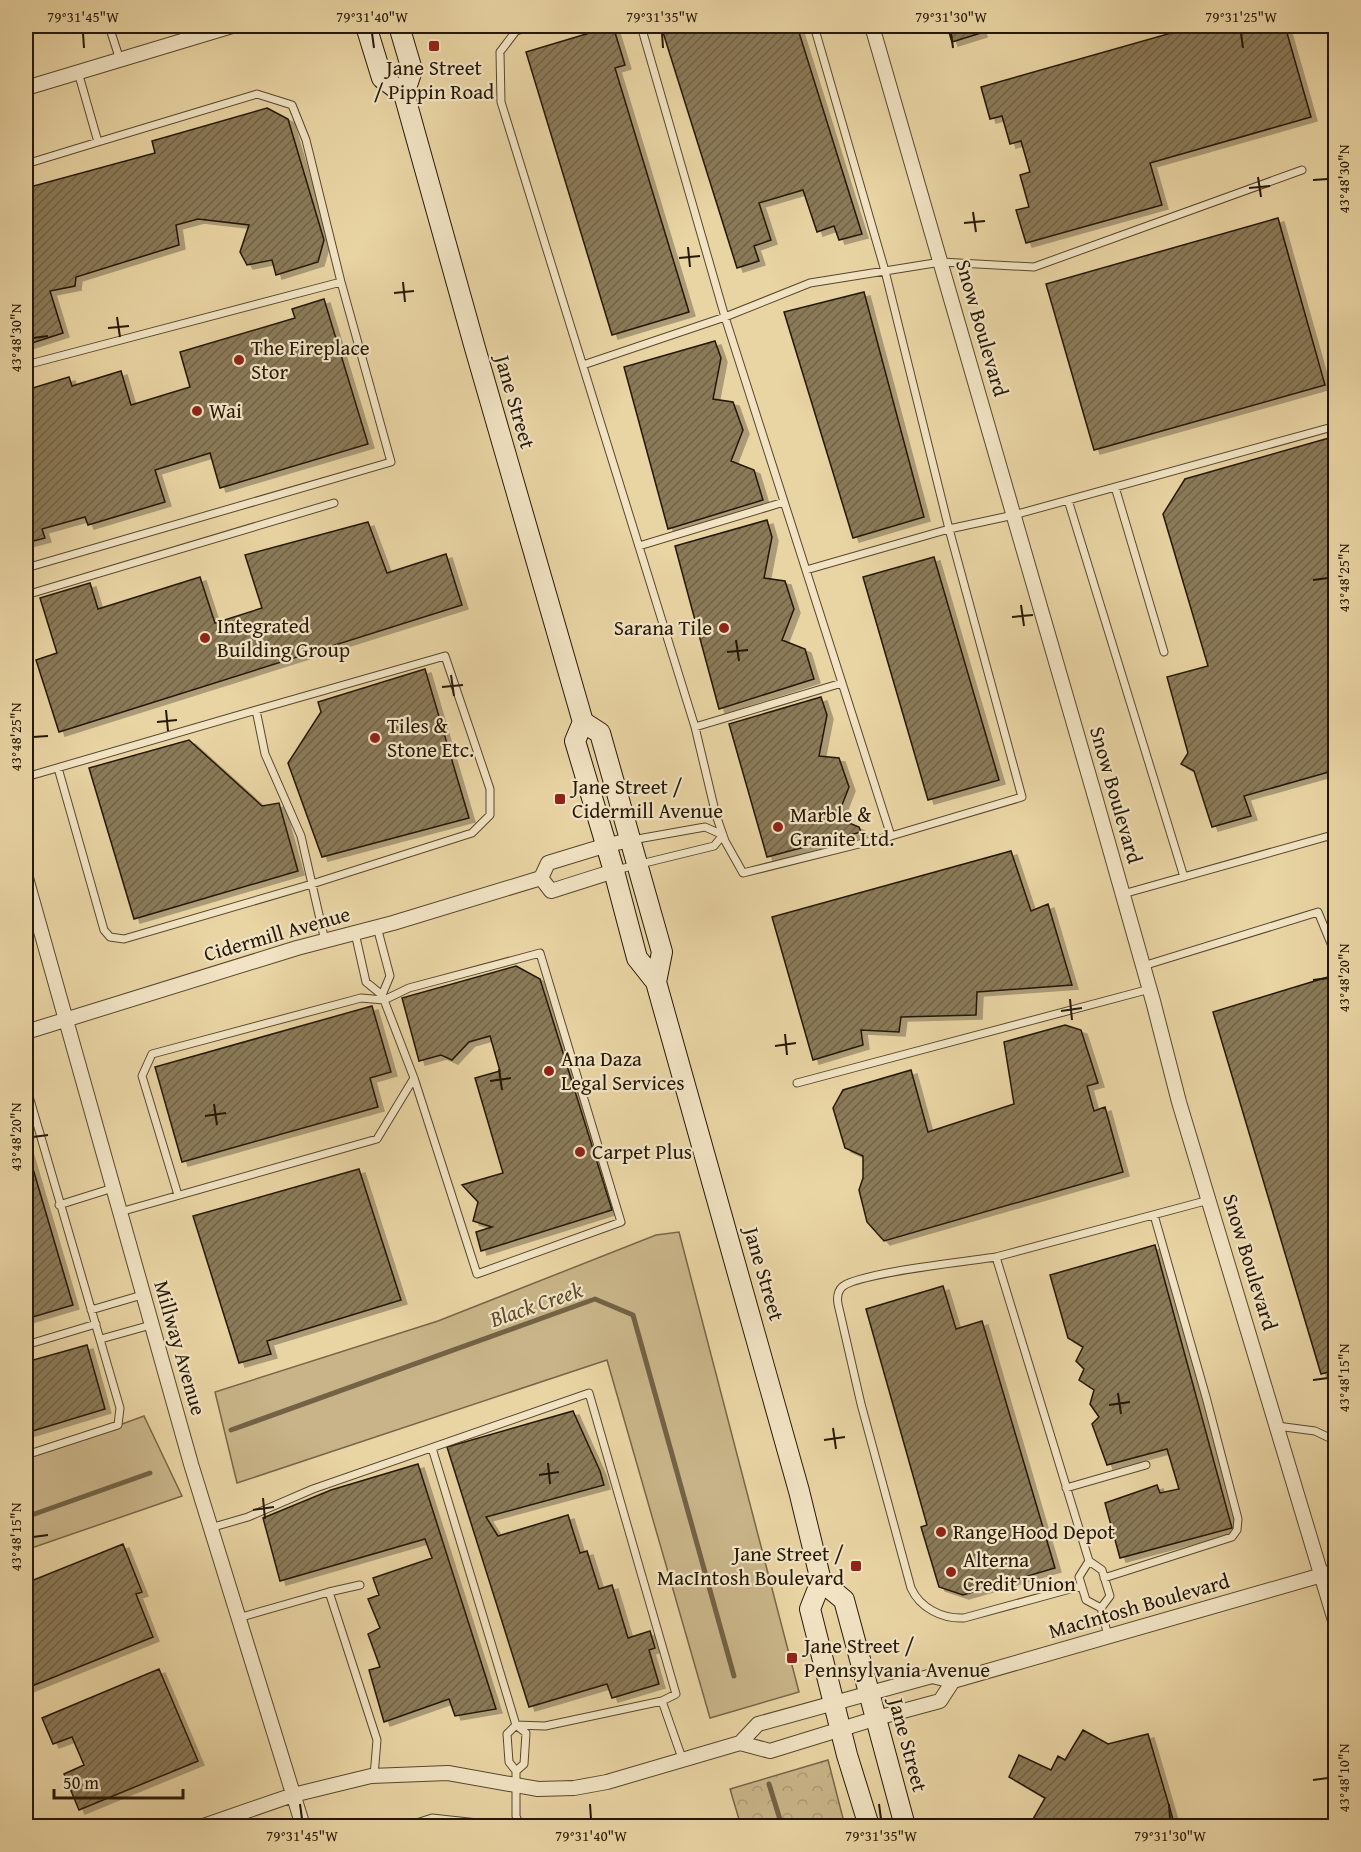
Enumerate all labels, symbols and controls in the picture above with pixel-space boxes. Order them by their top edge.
text: 79°31'45"W [47,6,119,27]
text: 79°31'40"W [336,6,408,27]
text: 79°31'35"W [626,6,698,27]
text: 79°31'30"W [915,6,987,27]
text: 79°31'25"W [1205,6,1277,27]
marker: Jane Street / Pippin Road [427,39,441,53]
place label: Jane Street / Pippin Road [374,52,495,107]
text: 43°48'30"N [1333,144,1354,213]
street label: Snow Boulevard [948,256,1017,401]
text: 43°48'30"N [5,303,26,372]
place label: The Fireplace Stor [251,332,370,387]
street label: Jane Street [487,349,544,453]
marker: The Fireplace Stor [232,353,246,367]
place label: Wai [209,395,242,426]
marker: Wai [190,404,204,418]
text: 43°48'25"N [1333,543,1354,612]
place label: Integrated Building Group [217,610,350,665]
place label: Sarana Tile [614,612,712,643]
marker: Sarana Tile [717,621,731,635]
marker: Integrated Building Group [198,631,212,645]
text: 43°48'25"N [5,702,26,771]
place label: Tiles & Stone Etc. [387,710,474,765]
street label: Snow Boulevard [1082,723,1151,868]
marker: Tiles & Stone Etc. [368,731,382,745]
place label: Jane Street / Cidermill Avenue [569,771,723,826]
marker: Jane Street / Cidermill Avenue [553,792,567,806]
place label: Marble & Granite Ltd. [790,799,894,854]
marker: Marble & Granite Ltd. [771,820,785,834]
street label: Cidermill Avenue [200,898,354,969]
text: 43°48'20"N [1333,943,1354,1012]
place label: Ana Daza Legal Services [561,1043,685,1098]
marker: Ana Daza Legal Services [542,1064,556,1078]
text: 43°48'20"N [5,1102,26,1171]
place label: Carpet Plus [592,1136,692,1167]
marker: Carpet Plus [573,1145,587,1159]
street label: Snow Boulevard [1215,1190,1286,1335]
street label: Jane Street [736,1221,793,1325]
water label: Black Creek [484,1273,587,1335]
street label: Millway Avenue [146,1277,215,1419]
text: 43°48'15"N [1333,1343,1354,1412]
text: 43°48'15"N [5,1502,26,1571]
place label: Range Hood Depot [953,1516,1116,1547]
marker: Range Hood Depot [934,1525,948,1539]
place label: Jane Street / MacIntosh Boulevard [657,1538,845,1593]
place label: Alterna Credit Union [963,1544,1076,1599]
marker: Jane Street / MacIntosh Boulevard [849,1559,863,1573]
marker: Alterna Credit Union [944,1565,958,1579]
street label: MacIntosh Boulevard [1045,1565,1234,1646]
place label: Jane Street / Pennsylvania Avenue [801,1630,990,1685]
marker: Jane Street / Pennsylvania Avenue [785,1651,799,1665]
street label: Jane Street [880,1692,936,1796]
text: 43°48'10"N [1333,1743,1354,1812]
scale bar [54,1762,183,1800]
text: 50 m [63,1769,99,1796]
text: 79°31'45"W [266,1825,338,1846]
text: 79°31'40"W [555,1825,627,1846]
text: 79°31'35"W [845,1825,917,1846]
text: 79°31'30"W [1134,1825,1206,1846]

